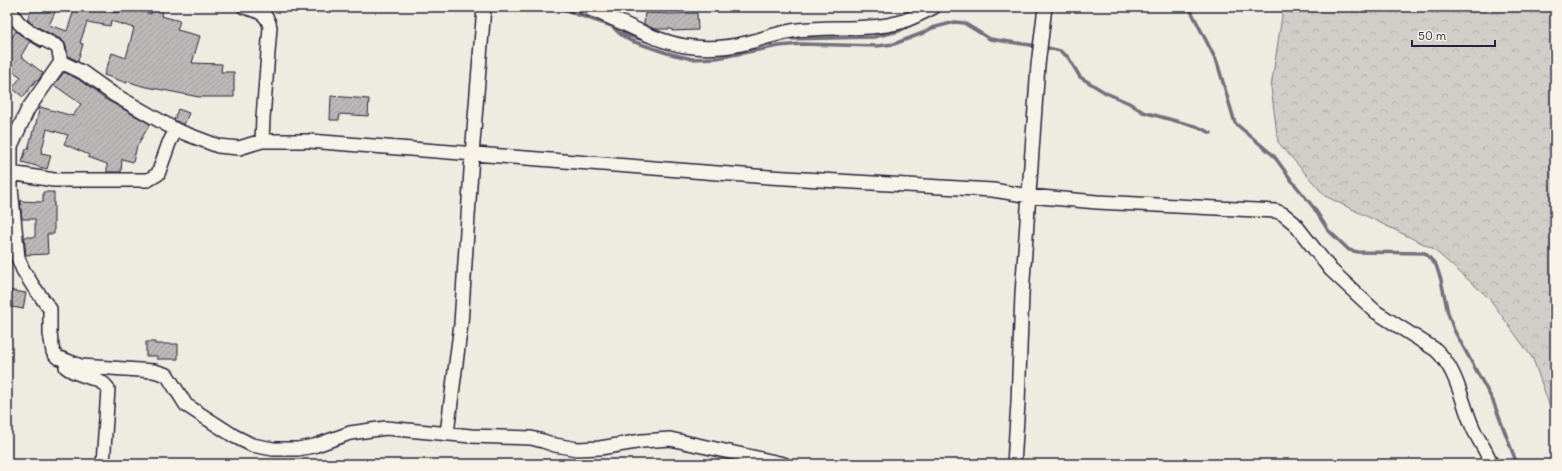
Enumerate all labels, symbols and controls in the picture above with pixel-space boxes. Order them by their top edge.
scale bar [1412,22,1495,48]
text: 50 m [1418,28,1447,43]

